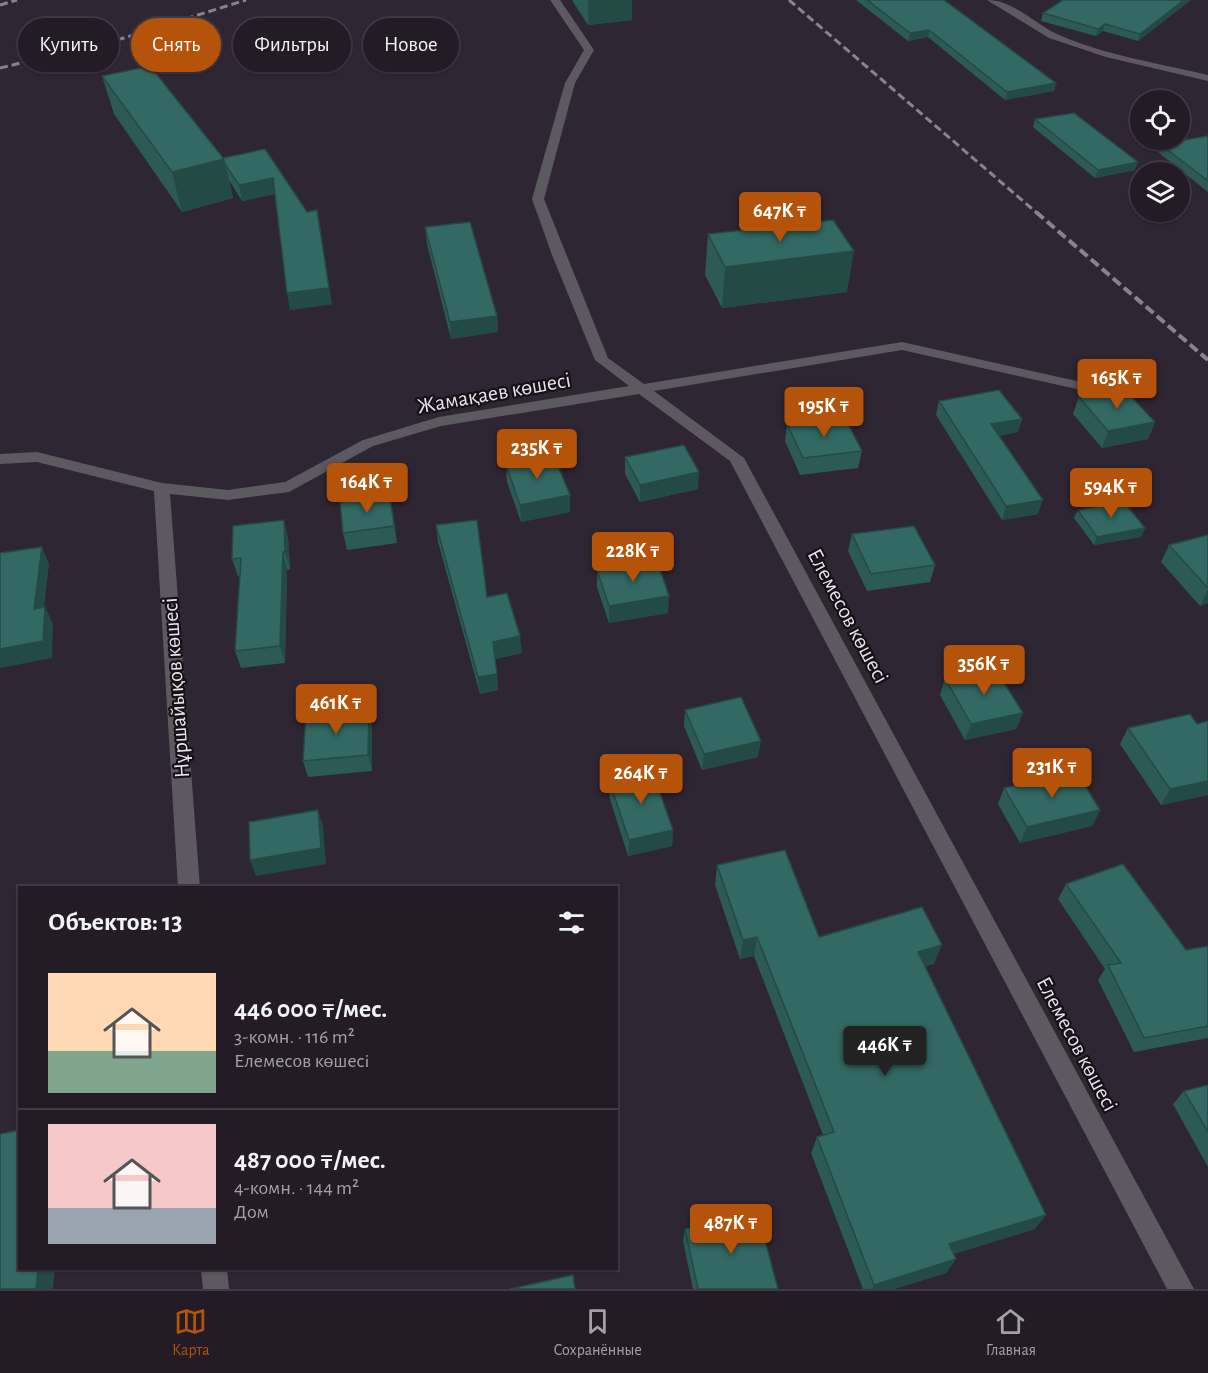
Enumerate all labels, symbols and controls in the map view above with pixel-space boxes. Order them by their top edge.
chip: Купить [18,18,119,72]
chip: Снять [131,18,221,72]
chip: Фильтры [233,18,351,72]
chip: Новое [363,18,459,72]
map controls [1130,90,1190,222]
button: locate [1130,90,1190,150]
button: layers [1130,162,1190,222]
pin: 647K ₸ [731,192,829,243]
text: 647K ₸ [753,201,807,221]
pin: 165K ₸ [1068,359,1166,410]
text: 165K ₸ [1091,368,1143,388]
street label: Жамақаев көшесі [415,369,573,417]
pin: 195K ₸ [775,387,873,438]
text: 195K ₸ [798,396,850,416]
pin: 235K ₸ [488,429,586,480]
text: 235K ₸ [511,438,563,458]
pin: 164K ₸ [318,463,416,514]
pin: 594K ₸ [1062,468,1160,519]
text: 164K ₸ [341,472,393,492]
text: 594K ₸ [1084,477,1138,497]
pin: 228K ₸ [584,532,682,583]
text: 228K ₸ [606,541,660,561]
street label: Елемесов көшесі [803,545,893,687]
street label: Нұршайықов көшесі [159,597,193,779]
pin: 356K ₸ [935,645,1033,696]
text: 356K ₸ [958,654,1010,674]
pin: 461K ₸ [287,684,385,735]
text: 461K ₸ [310,693,362,713]
pin: 231K ₸ [1003,748,1101,799]
pin: 264K ₸ [592,754,690,805]
text: 231K ₸ [1027,757,1077,777]
text: 264K ₸ [614,763,668,783]
icon: filters [555,906,588,939]
text: Объектов: 13 [48,909,183,935]
street label: Елемесов көшесі [1032,973,1122,1115]
text: 446 000 ₸/мес. [234,996,387,1022]
icon: home [96,997,168,1069]
pin: 446K ₸ [836,1026,934,1077]
text: 3-комн. · 116 m² [234,1027,355,1047]
text: 446K ₸ [857,1035,913,1055]
text: Елемесов көшесі [234,1051,369,1071]
text: 487 000 ₸/мес. [234,1147,386,1173]
icon: home [96,1148,168,1220]
text: 4-комн. · 144 m² [234,1178,359,1198]
text: Дом [234,1202,269,1222]
pin: 487K ₸ [682,1204,780,1255]
text: 487K ₸ [704,1213,758,1233]
tab: Карта [172,1305,209,1360]
tab: Сохранённые [553,1305,642,1360]
tab: Главная [986,1305,1036,1360]

